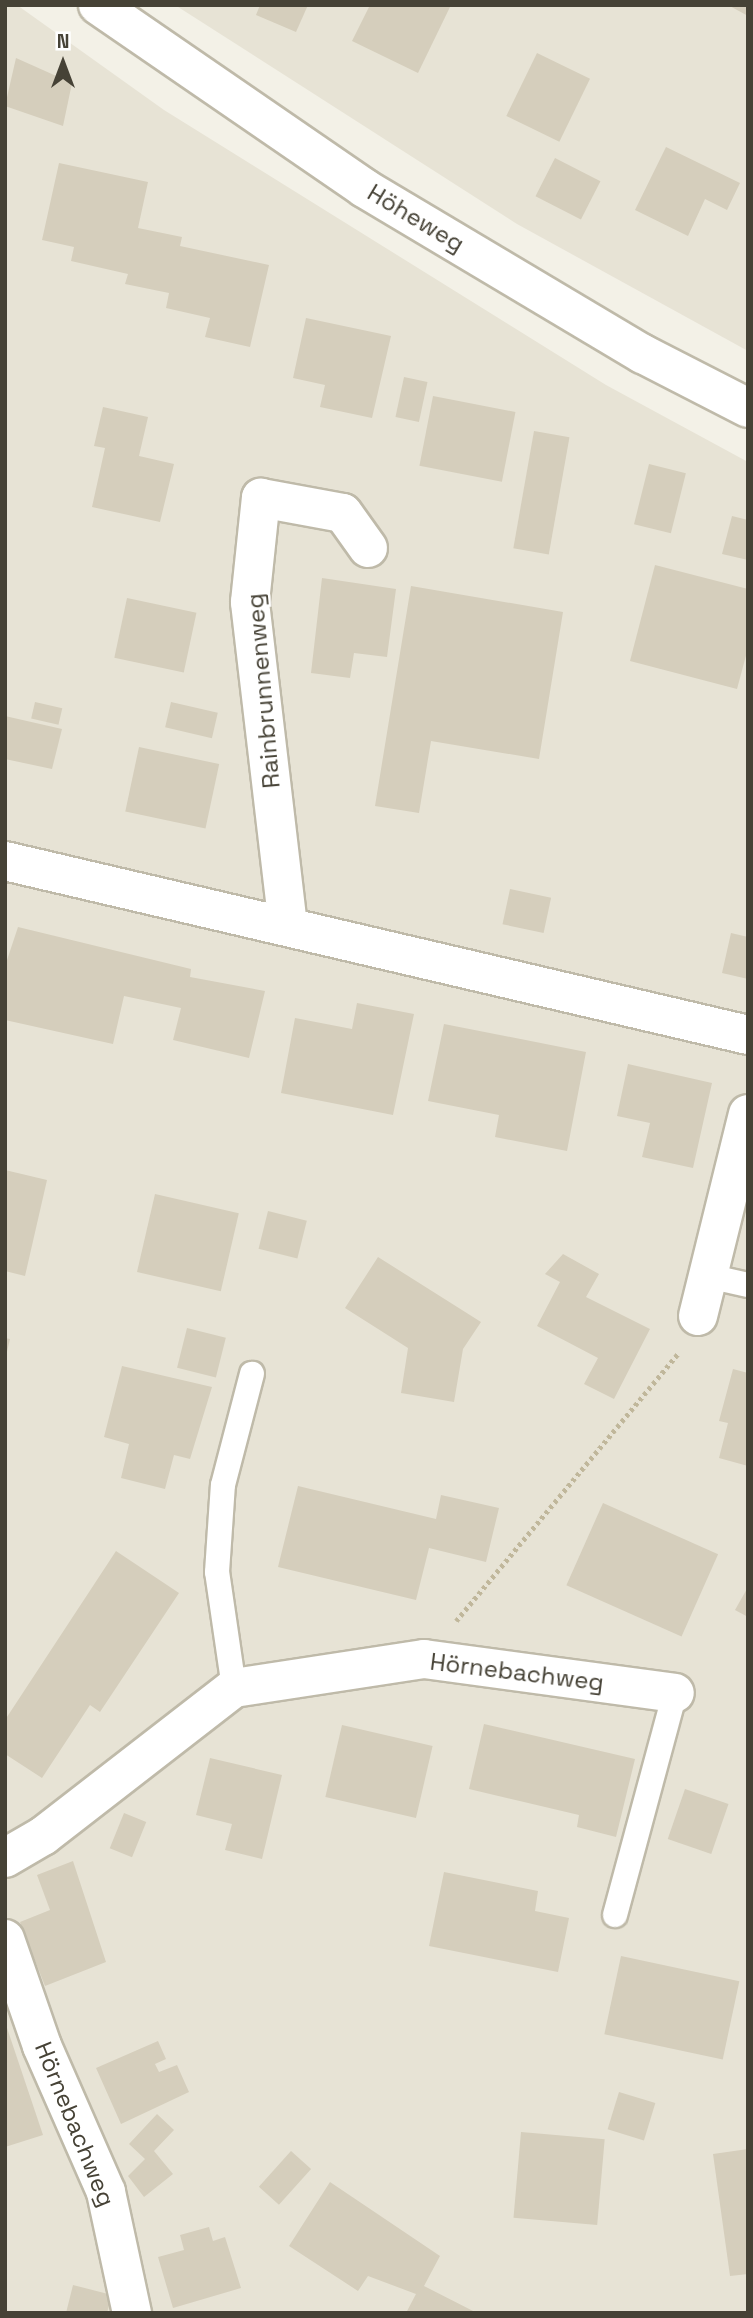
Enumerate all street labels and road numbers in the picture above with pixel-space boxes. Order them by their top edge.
street label: Höheweg [362,178,470,258]
street label: Rainbrunnenweg [240,592,286,790]
street label: Hörnebachweg [428,1647,606,1697]
street label: Hörnebachweg [29,2037,121,2211]

